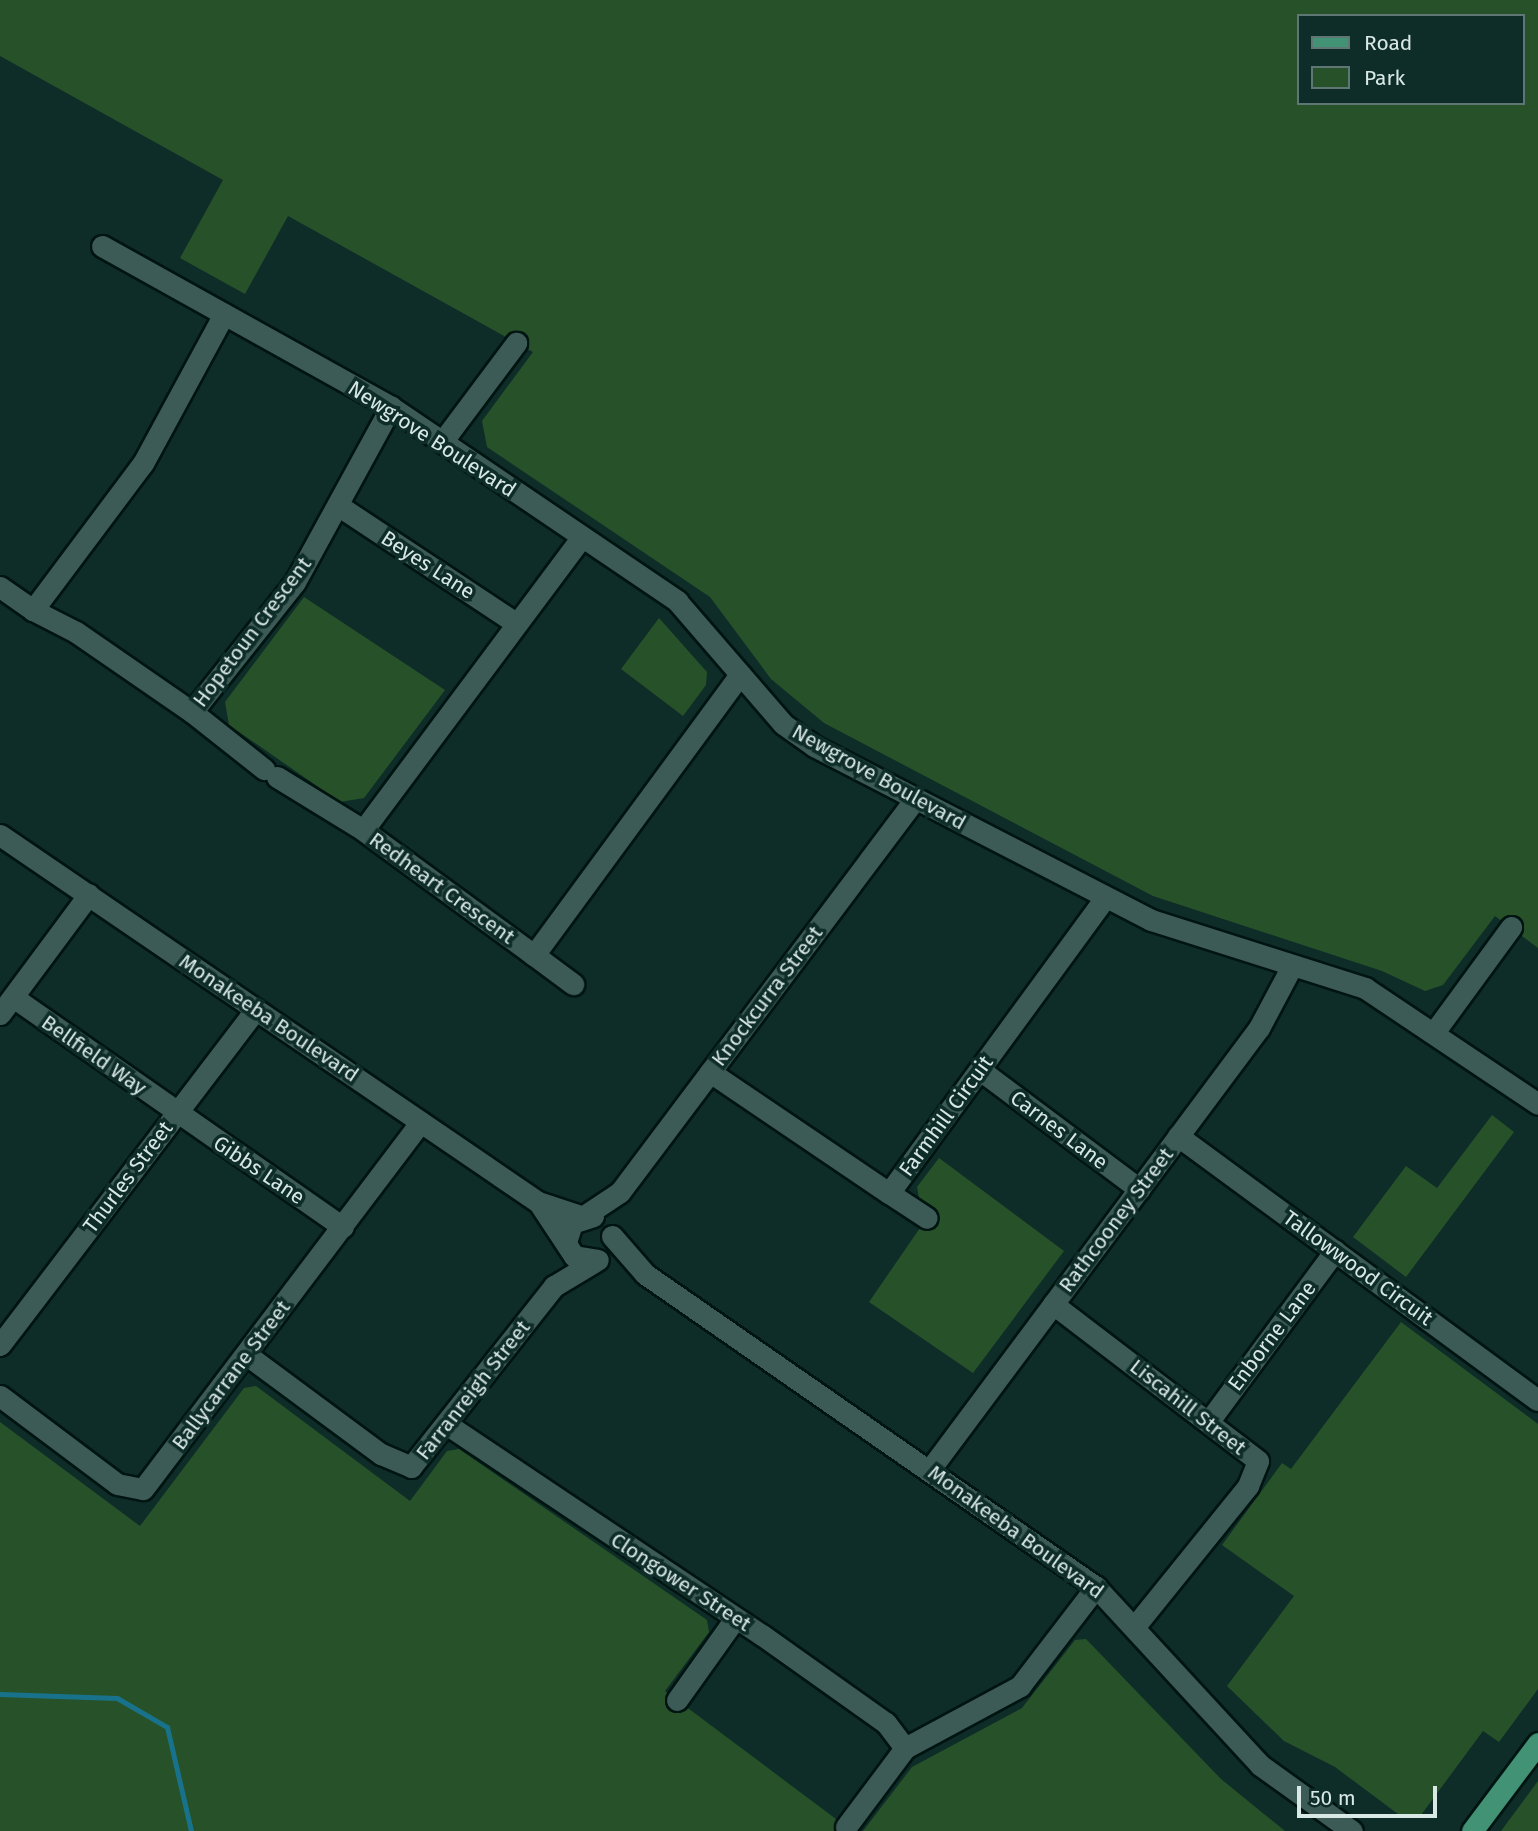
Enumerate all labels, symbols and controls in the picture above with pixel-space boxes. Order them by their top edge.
legend [1296,14,1524,105]
text: Road [1364,30,1412,56]
text: Park [1364,65,1405,91]
street label: Newgrove Boulevard [343,375,521,503]
street label: Beyes Lane [376,525,480,605]
street label: Hopetoun Crescent [187,552,317,712]
street label: Newgrove Boulevard [788,719,970,835]
street label: Redheart Crescent [364,827,520,949]
street label: Knockcurra Street [706,921,828,1071]
street label: Monakeeba Boulevard [174,949,364,1087]
street label: Bellfield Way [37,1010,151,1100]
street label: Farmhill Circuit [894,1051,998,1181]
street label: Carnes Lane [1005,1085,1113,1175]
street label: Thurles Street [78,1116,178,1238]
street label: Gibbs Lane [208,1130,310,1210]
street label: Rathcooney Street [1053,1143,1179,1297]
street label: Tallowwood Circuit [1278,1205,1438,1331]
street label: Enborne Lane [1223,1276,1321,1396]
street label: Ballycarrane Street [167,1295,295,1455]
street label: Farranreigh Street [411,1315,535,1465]
street label: Liscahill Street [1125,1354,1251,1460]
street label: Monakeeba Boulevard [923,1460,1109,1604]
street label: Clongower Street [606,1527,756,1637]
scale bar [1300,1772,1440,1816]
text: 50 m [1310,1785,1356,1811]

